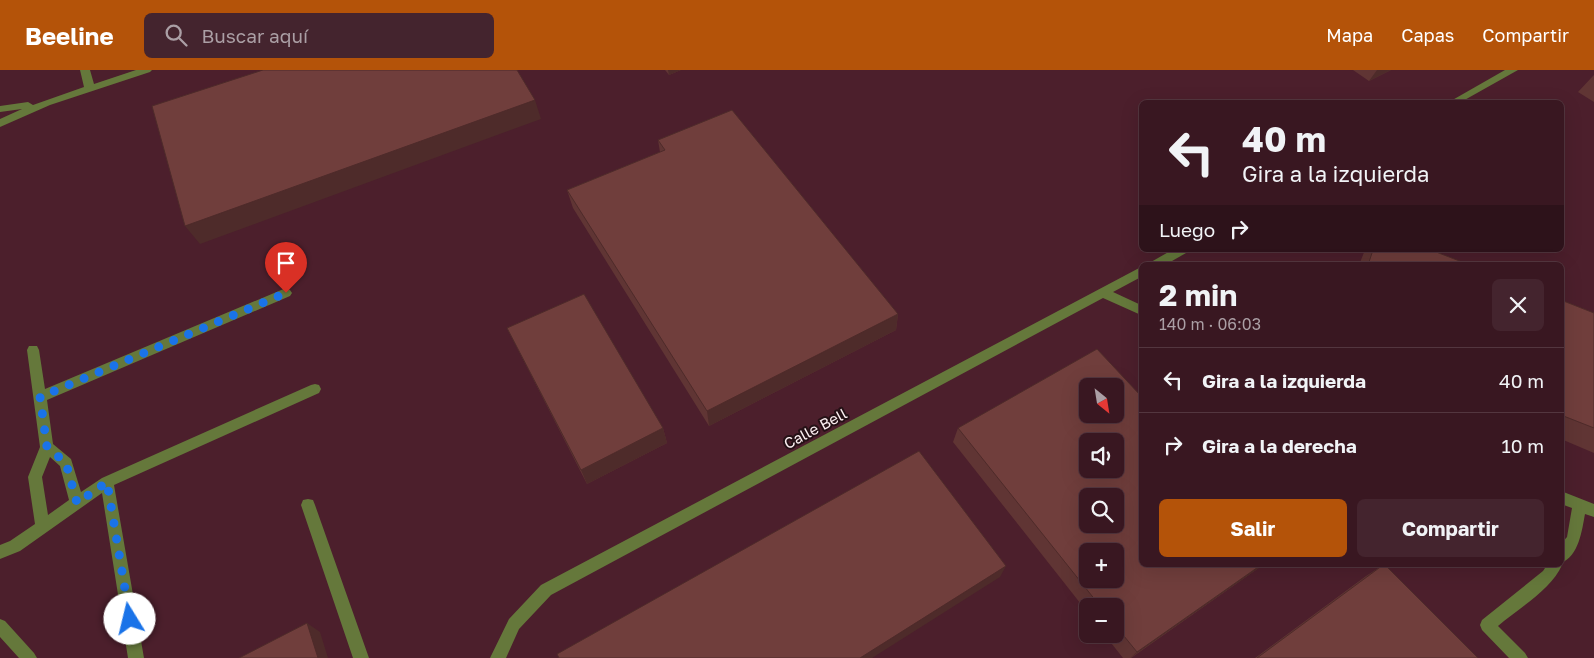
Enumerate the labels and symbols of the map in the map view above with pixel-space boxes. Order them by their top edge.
pin [265,242,307,293]
north arrow [1079,378,1124,422]
street label: Calle Bell [780,404,850,452]
position arrow [103,592,155,644]

